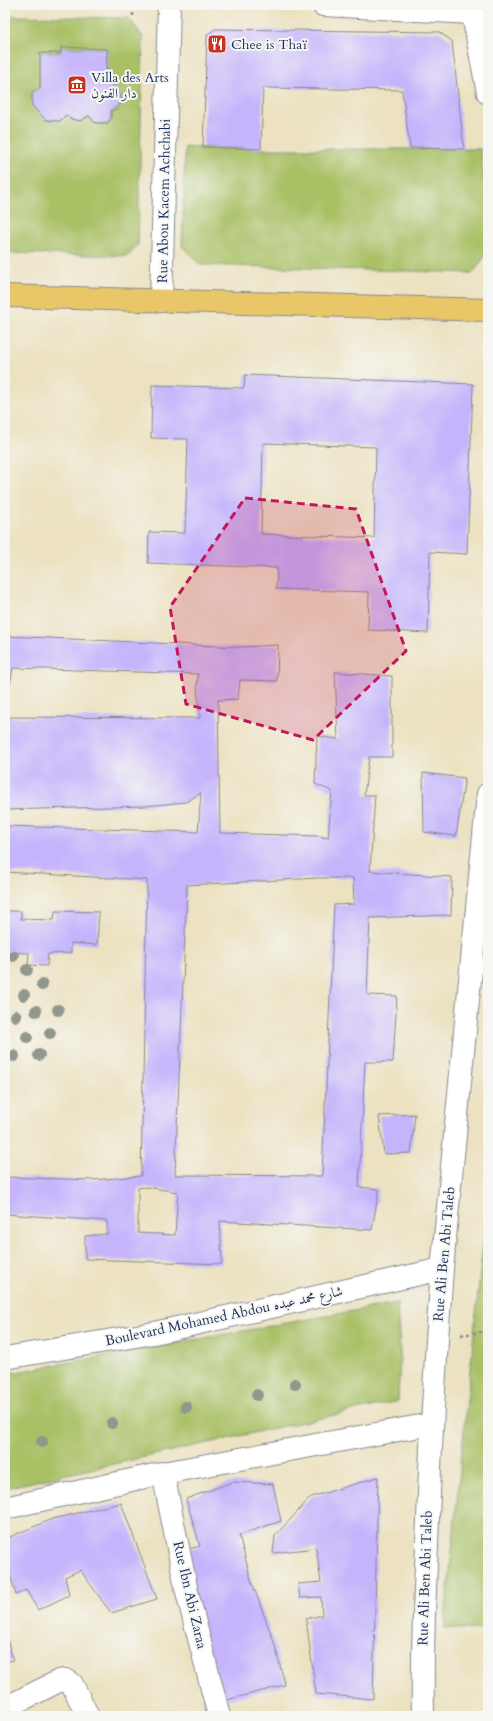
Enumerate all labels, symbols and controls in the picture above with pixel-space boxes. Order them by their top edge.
restaurant icon: Chee is Thaï [206,33,228,55]
place label: Chee is Thaï [231,35,307,54]
place label: Villa des Arts دار الفنون [91,68,169,103]
museum icon: Villa des Arts دار الفنون [66,74,88,96]
street label: Rue Abou Kacem Achchabi [153,119,175,283]
street label: Rue Ali Ben Abi Taleb [429,1186,459,1322]
street label: Boulevard Mohamed Abdou شارع محمد عبده [103,1281,345,1352]
street label: Rue Ali Ben Abi Taleb [413,1510,437,1646]
street label: Rue Ibn Abi Zaraa [168,1539,212,1651]

